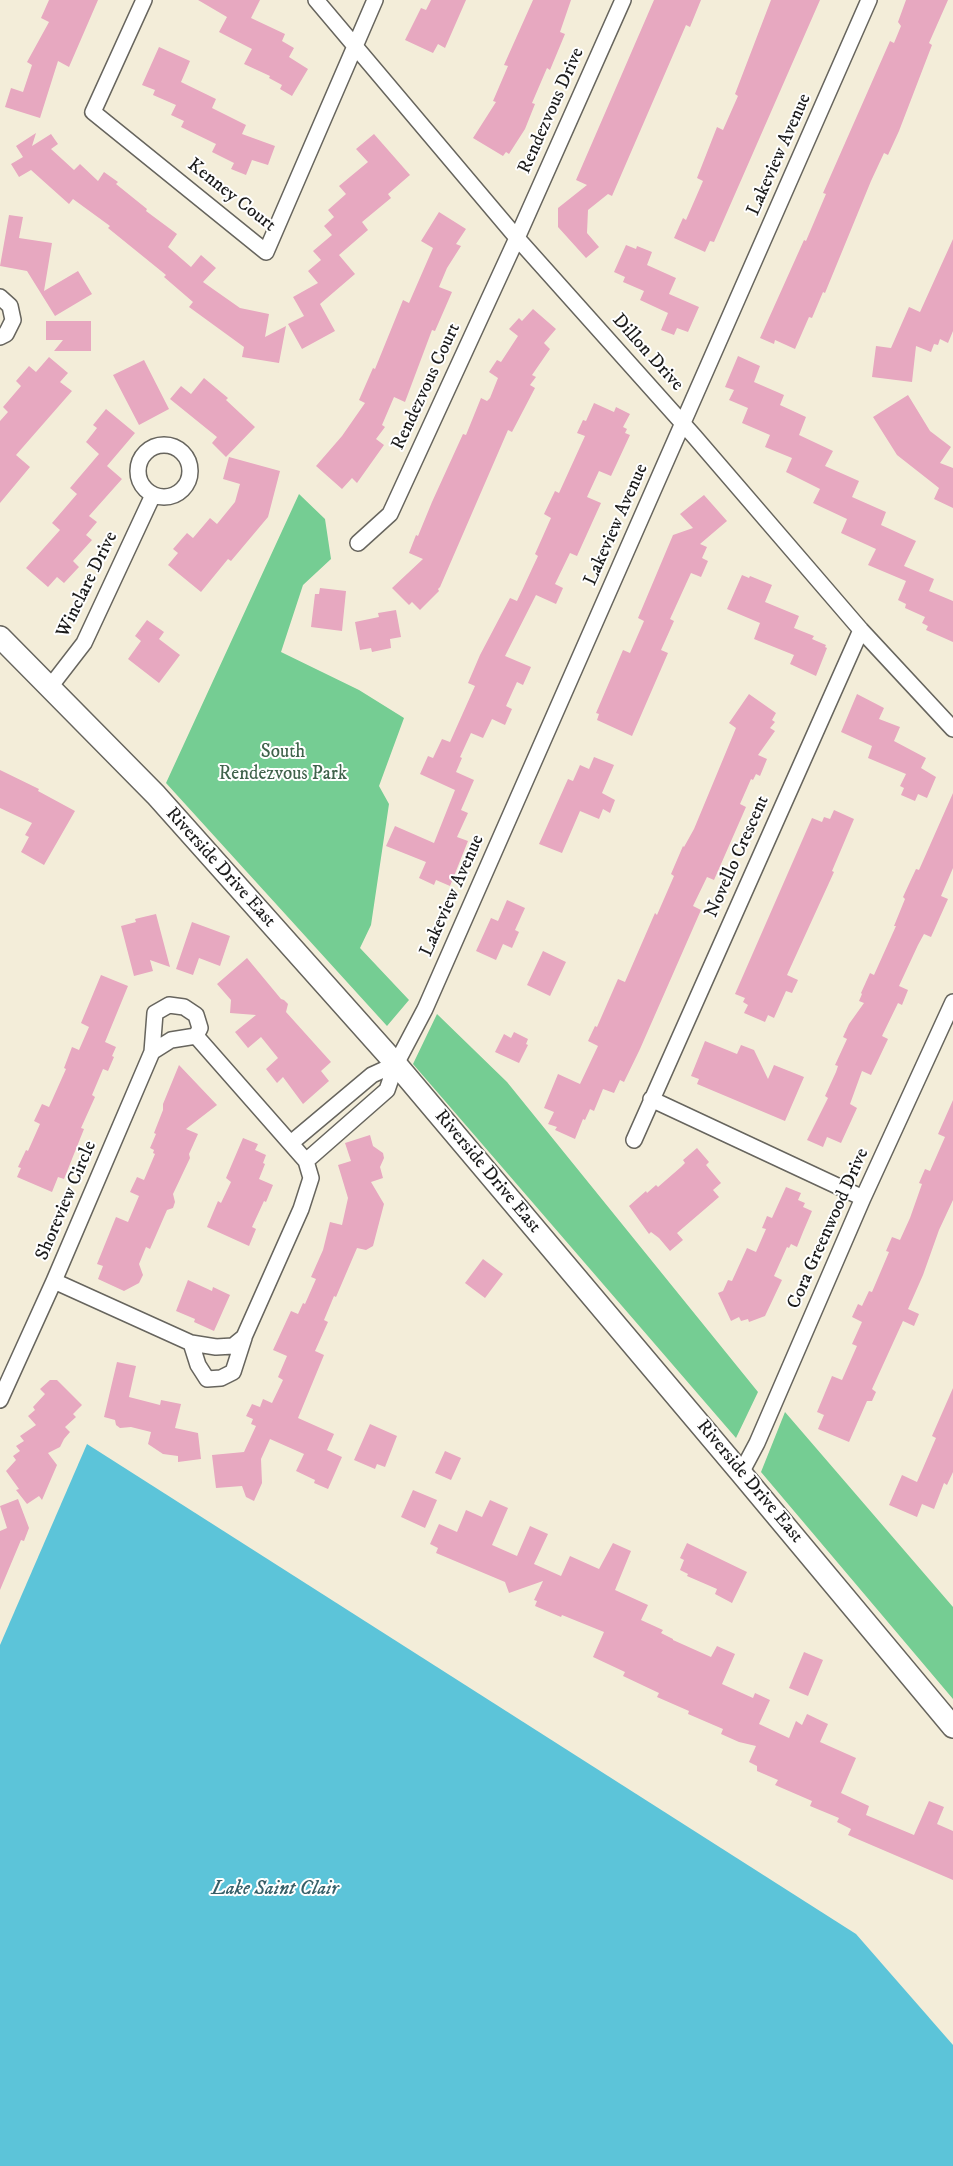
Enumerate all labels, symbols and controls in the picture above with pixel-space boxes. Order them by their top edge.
street label: Rendezvous Drive [514,45,590,177]
street label: Lakeview Avenue [743,91,817,219]
street label: Kenney Court [182,154,280,238]
street label: Dillon Drive [606,310,688,396]
street label: Rendezvous Court [388,320,466,454]
street label: Lakeview Avenue [580,461,654,589]
street label: Winclare Drive [52,528,124,642]
park label: South Rendezvous Park [219,742,347,786]
street label: Novello Crescent [701,792,775,922]
street label: Riverside Drive East [160,803,280,933]
street label: Lakeview Avenue [416,832,490,960]
street label: Riverside Drive East [429,1106,545,1238]
street label: Shoreview Circle [32,1138,102,1264]
street label: Cora Greenwood Drive [783,1145,875,1313]
street label: Riverside Drive East [691,1416,807,1548]
water label: Lake Saint Clair [212,1878,338,1902]

